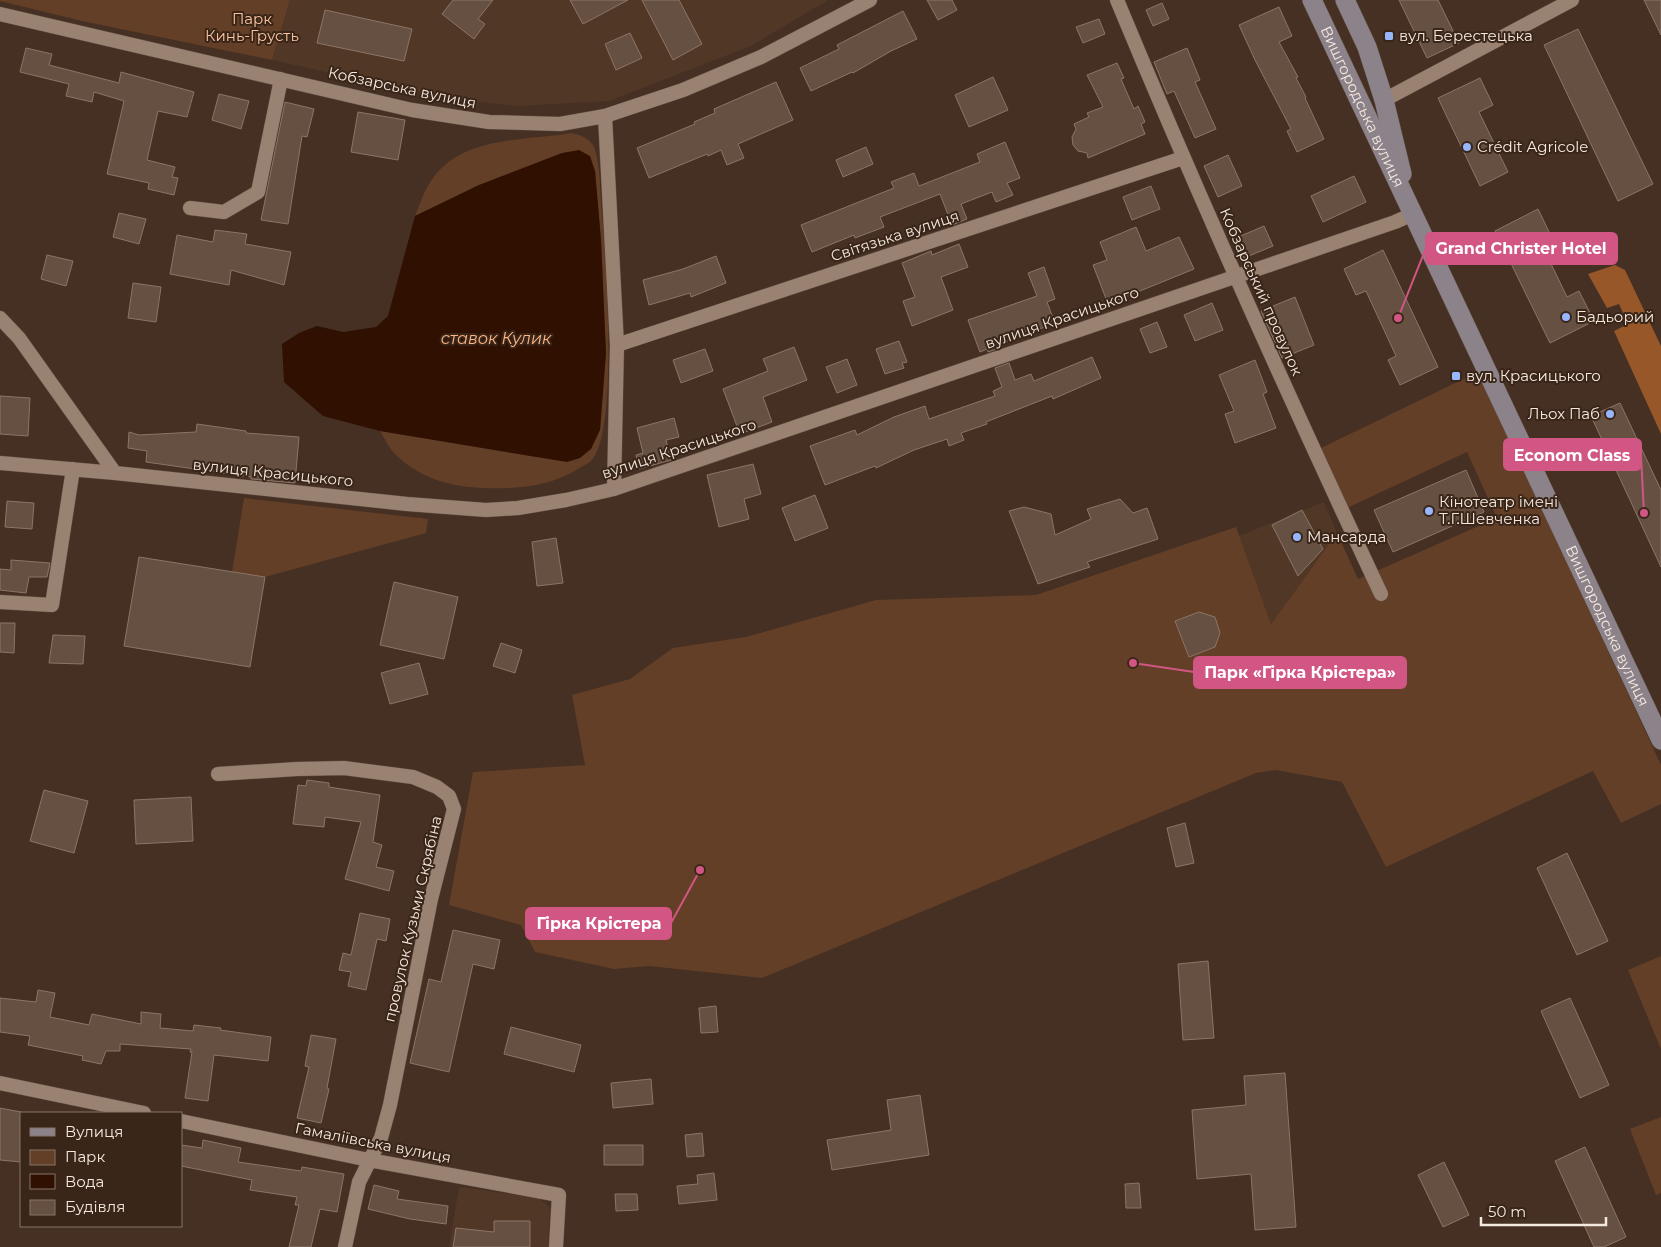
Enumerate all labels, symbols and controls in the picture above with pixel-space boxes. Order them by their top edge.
park label: Парк Кинь-Грусть [205,9,299,45]
street label: Вишгородська вулиця [1317,23,1409,190]
place label: вул. Берестецька [1399,26,1533,45]
marker: вул. Берестецька [1383,30,1395,42]
street label: Кобзарська вулиця [326,63,478,112]
place label: Crédit Agricole [1477,137,1588,156]
marker: Crédit Agricole [1461,141,1473,153]
street label: Кобзарський провулок [1216,205,1307,379]
street label: Світязька вулиця [828,206,961,265]
callout: Grand Christer Hotel [1426,233,1617,264]
text: Grand Christer Hotel [1435,239,1607,258]
street label: вулиця Красицького [982,282,1141,353]
place label: Бадьорий [1576,307,1654,326]
marker: Бадьорий [1560,311,1572,323]
water label: ставок Кулик [441,329,552,348]
place label: вул. Красицького [1466,366,1601,385]
marker: вул. Красицького [1450,370,1462,382]
place label: Льох Паб [1528,404,1600,423]
marker: Льох Паб [1604,408,1616,420]
street label: вулиця Красицького [599,415,759,482]
callout: Econom Class [1504,439,1641,470]
text: Econom Class [1514,446,1631,465]
street label: вулиця Красицького [192,455,354,490]
place label: Кінотеатр імені Т.Г.Шевченка [1439,492,1558,528]
marker: Кінотеатр імені Т.Г.Шевченка [1423,505,1435,517]
place label: Мансарда [1307,527,1386,546]
marker: Мансарда [1291,531,1303,543]
street label: Вишгородська вулиця [1562,542,1654,709]
callout: Парк «Гірка Крістера» [1194,657,1406,688]
text: Парк «Гірка Крістера» [1204,663,1396,682]
street label: провулок Кузьми Скрябіна [379,814,446,1024]
callout: Гірка Крістера [526,908,671,939]
text: Гірка Крістера [537,914,662,933]
legend [20,1112,182,1227]
street label: Гамаліївська вулиця [293,1118,453,1167]
text: Вулиця [65,1122,123,1141]
text: Парк [65,1147,105,1166]
text: Вода [65,1172,104,1191]
scale bar [1481,1194,1606,1226]
text: Будівля [65,1197,125,1216]
text: 50 m [1488,1202,1526,1221]

